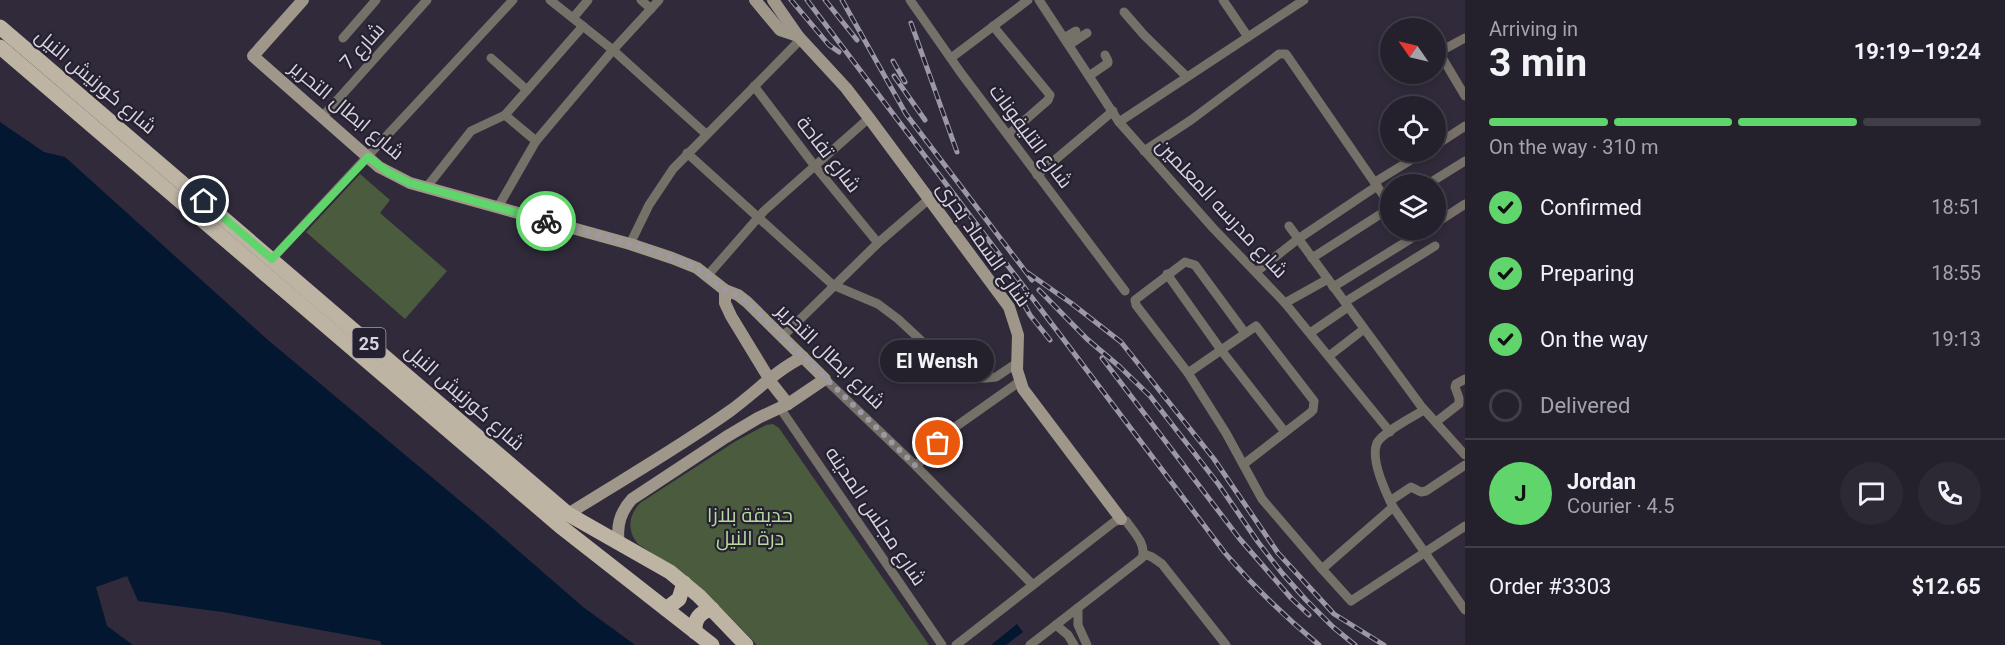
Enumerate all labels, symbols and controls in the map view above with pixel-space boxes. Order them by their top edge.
text: Arriving in [1489,17,1578,41]
street label: شارع 7 [335,18,391,76]
north arrow [1380,18,1446,84]
map controls [1380,18,1446,240]
street label: شارع كورنيش النيل [29,23,161,140]
text: 19:19–19:24 [1854,39,1981,64]
text: 3 min [1489,40,1587,86]
street label: شارع ابطال التحرير [283,55,409,166]
street label: شارع التليفونات [983,79,1078,194]
button: locate [1380,96,1446,162]
street label: شارع تفاحة [790,111,866,198]
street label: شارع مدرسه المعلمين [1150,133,1293,284]
text: On the way · 310 m [1489,135,1658,159]
button: layers [1380,174,1446,240]
pin [178,175,229,226]
street label: شارع السماد بحرى [930,177,1036,312]
icon: home [187,184,220,217]
courier [516,191,576,251]
icon: check [1489,191,1522,224]
text: Confirmed [1540,195,1642,220]
text: 18:51 [1931,195,1981,219]
icon: bike [530,205,563,238]
icon: check [1489,257,1522,290]
text: Preparing [1540,261,1634,286]
text: 18:55 [1931,261,1981,285]
street label: شارع ابطال التحرير [770,298,890,415]
icon: check [1489,323,1522,356]
text: On the way [1540,327,1648,352]
text: 19:13 [1931,327,1981,351]
road number: 25 [352,328,386,358]
street label: شارع كورنيش النيل [399,338,530,457]
callout: El Wensh [881,341,995,383]
text: El Wensh [896,349,978,373]
text: Delivered [1540,393,1630,418]
pin [912,417,963,468]
icon: bag [921,426,954,459]
street label: شارع مجلس المدينه [819,442,931,591]
button: chat [1840,462,1903,525]
button: phone [1918,462,1981,525]
text: Jordan [1567,469,1636,494]
text: J [1514,481,1527,506]
text: Courier · 4.5 [1567,494,1674,518]
park label: حديقة بلازا درة النيل [707,503,793,551]
text: Order #3303 [1489,574,1611,599]
text: $12.65 [1912,574,1981,599]

